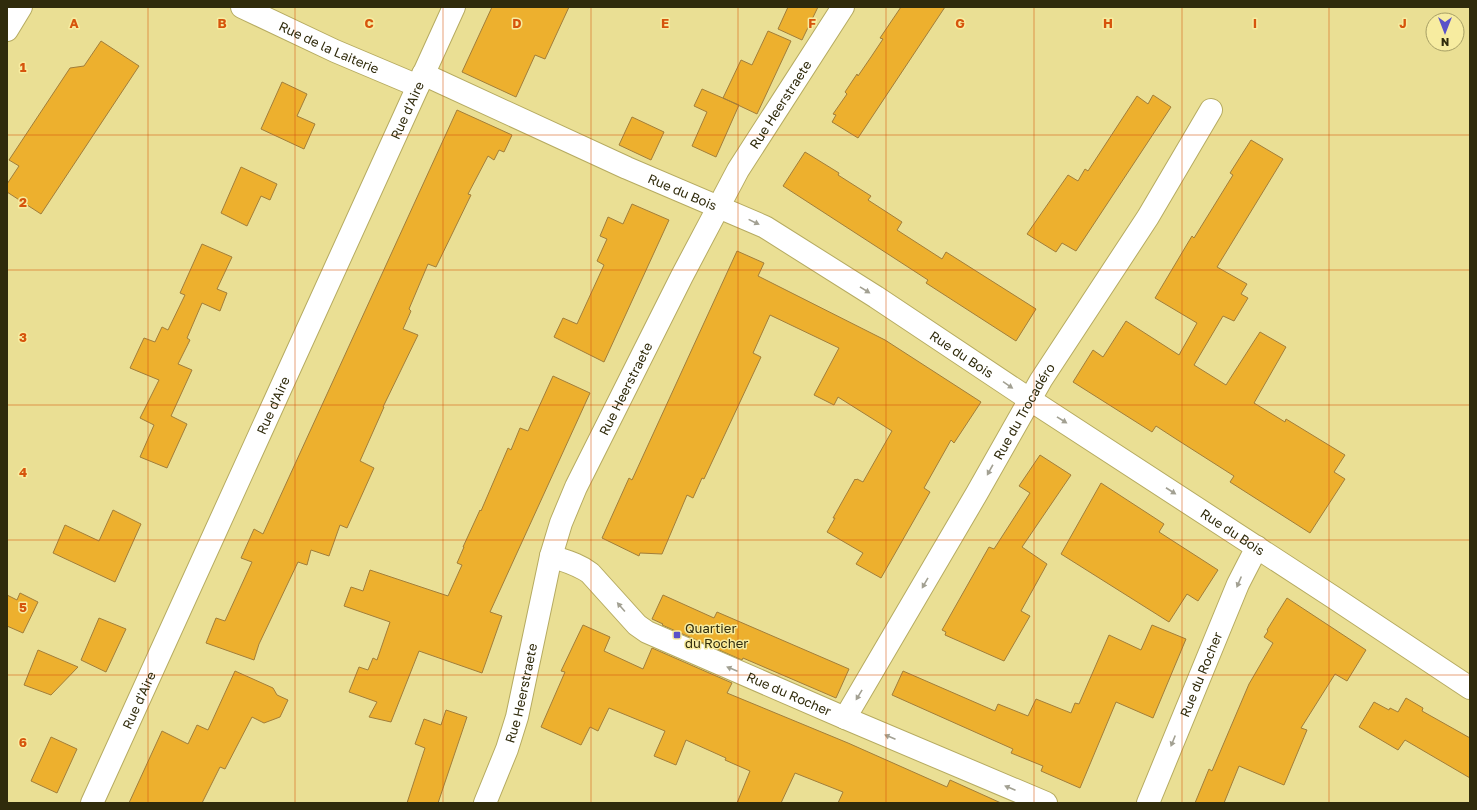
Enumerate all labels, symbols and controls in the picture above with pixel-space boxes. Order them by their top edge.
north arrow [1425,12,1465,52]
text: A [69,15,79,31]
text: B [217,15,227,31]
text: C [364,15,374,31]
text: D [512,15,522,31]
text: E [661,15,669,31]
text: F [808,15,816,31]
text: G [955,15,965,31]
text: H [1103,15,1113,31]
text: I [1253,15,1257,31]
text: J [1399,15,1407,31]
street label: Rue de la Laiterie [277,18,382,77]
text: N [1441,36,1449,49]
street label: Rue Heerstraete [746,57,815,152]
text: 1 [20,59,27,75]
street label: Rue d'Aire [387,79,427,142]
street label: Rue du Bois [646,170,719,214]
text: 2 [19,194,27,210]
one-way arrow [749,219,760,225]
one-way arrow [859,287,871,294]
street label: Rue du Bois [927,327,997,381]
text: 3 [19,329,27,345]
street label: Rue Heerstraete [595,339,655,438]
street label: Rue du Trocadéro [990,360,1058,462]
street label: Rue d'Aire [253,374,293,437]
one-way arrow [1003,381,1014,389]
one-way arrow [1056,417,1068,424]
text: 4 [19,464,27,480]
one-way arrow [986,464,993,476]
one-way arrow [1166,487,1176,495]
street label: Rue du Bois [1198,505,1268,558]
one-way arrow [1236,576,1242,588]
one-way arrow [922,577,929,589]
text: 5 [19,599,27,615]
one-way arrow [616,601,625,612]
place label: Quartier du Rocher [685,620,748,651]
street label: Rue du Rocher [1176,629,1225,719]
marker: Quartier du Rocher [672,630,682,640]
street label: Rue Heerstraete [501,642,540,745]
one-way arrow [727,666,738,672]
street label: Rue du Rocher [744,668,834,719]
street label: Rue d'Aire [119,669,159,732]
one-way arrow [856,689,863,701]
text: 6 [19,734,27,750]
one-way arrow [885,734,896,740]
one-way arrow [1170,735,1176,747]
one-way arrow [1004,785,1015,791]

